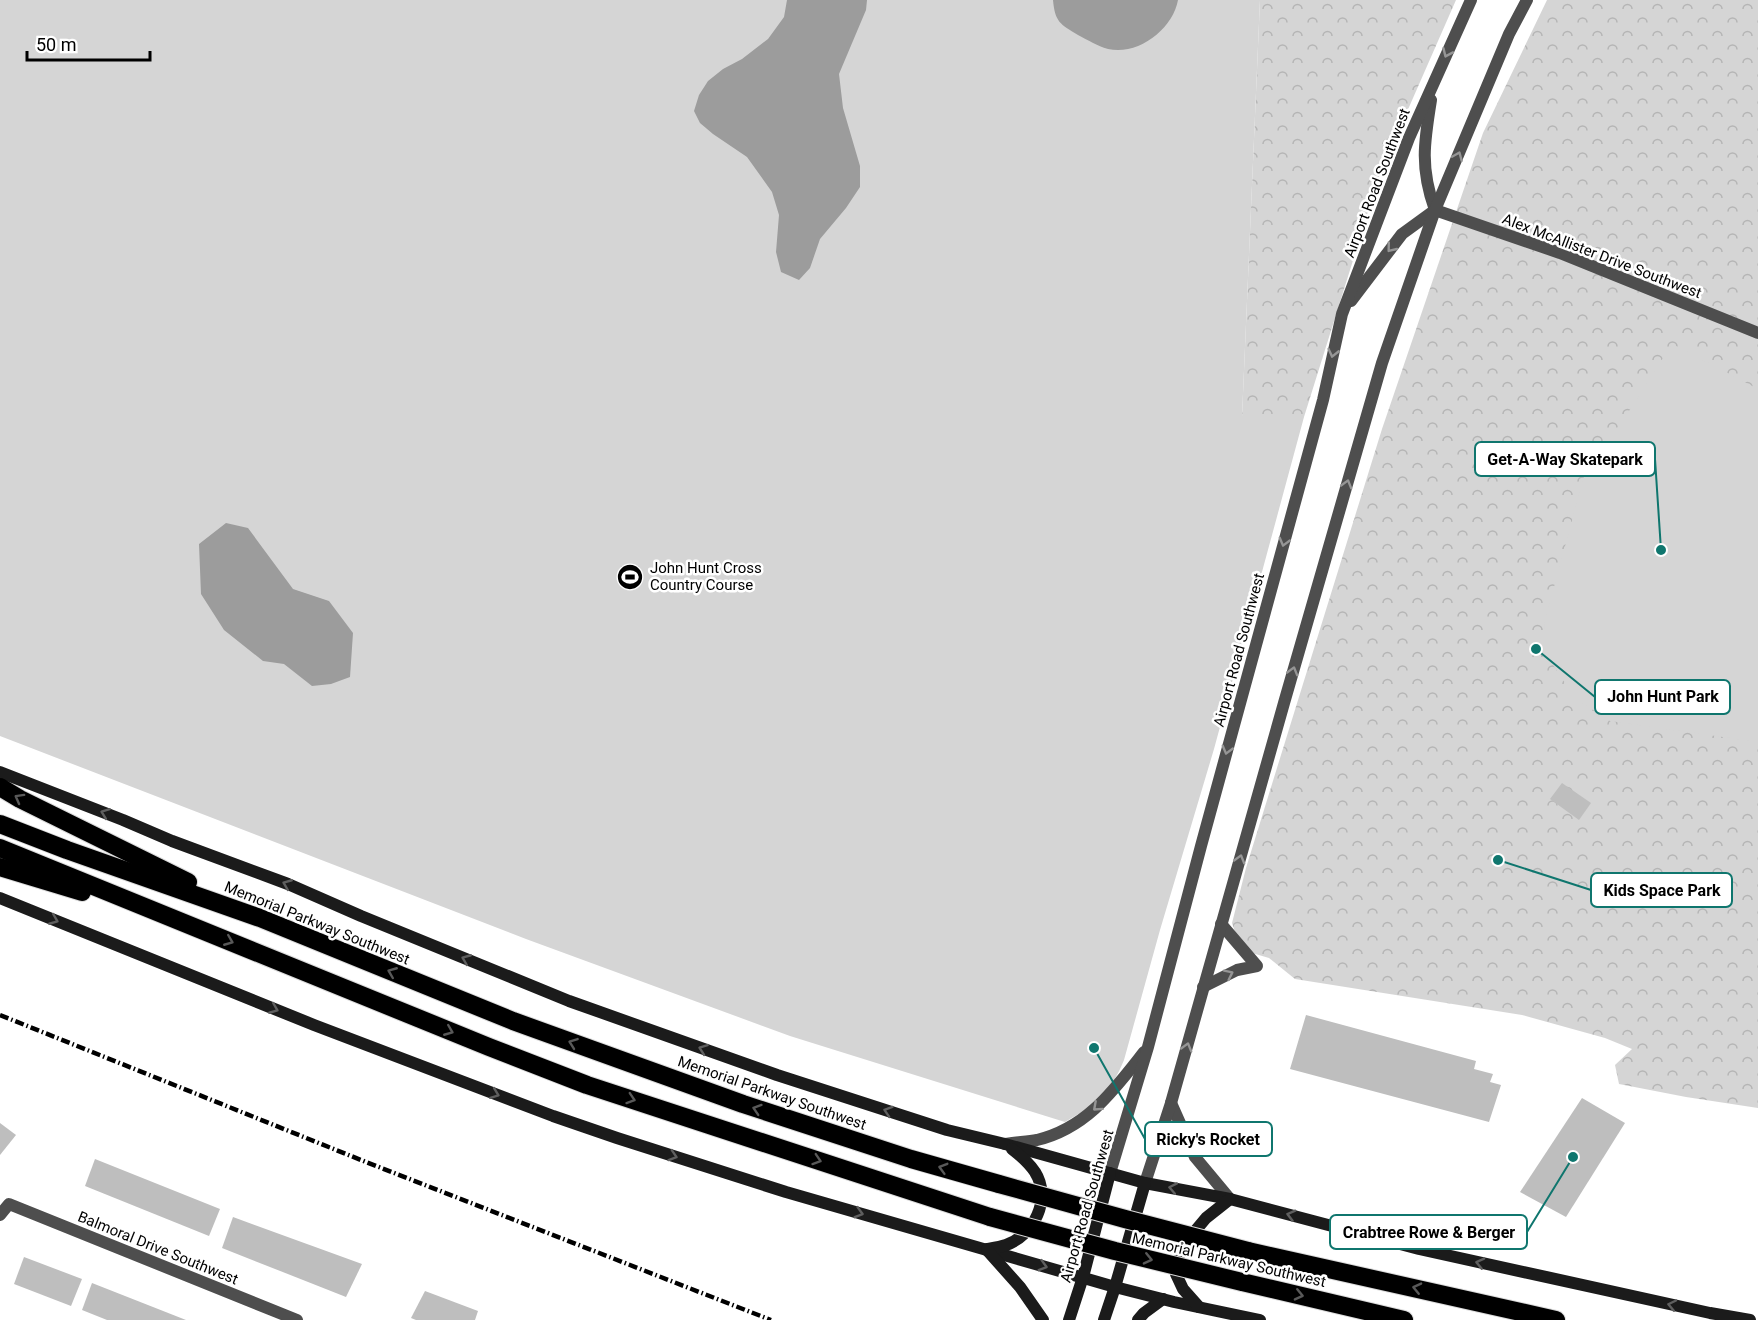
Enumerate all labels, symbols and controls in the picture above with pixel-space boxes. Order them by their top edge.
scale bar [27,24,150,62]
text: 50 m [36,34,76,55]
one-way arrow [1442,47,1454,58]
street label: Airport Road Southwest [1340,106,1414,260]
one-way arrow [1451,152,1463,163]
street label: Alex McAllister Drive Southwest [1500,210,1704,302]
one-way arrow [1388,242,1399,253]
one-way arrow [1328,348,1341,358]
callout: Get-A-Way Skatepark [1475,442,1655,476]
text: Get-A-Way Skatepark [1487,450,1643,469]
one-way arrow [1340,479,1352,490]
one-way arrow [1278,537,1291,547]
place label: John Hunt Cross Country Course [650,559,762,594]
sports icon: John Hunt Cross Country Course [615,562,645,592]
street label: Airport Road Southwest [1210,571,1268,729]
one-way arrow [1286,666,1298,677]
callout: John Hunt Park [1595,680,1730,714]
text: John Hunt Park [1607,687,1719,706]
one-way arrow [1222,744,1234,755]
one-way arrow [15,794,26,805]
one-way arrow [100,808,111,820]
one-way arrow [1232,854,1245,864]
callout: Kids Space Park [1591,873,1732,907]
street label: Memorial Parkway Southwest [222,878,412,968]
one-way arrow [282,879,293,891]
text: Kids Space Park [1603,881,1721,900]
one-way arrow [48,913,59,925]
one-way arrow [223,934,234,946]
one-way arrow [462,954,473,966]
one-way arrow [387,967,398,979]
one-way arrow [1223,970,1234,982]
one-way arrow [268,1002,279,1014]
one-way arrow [443,1024,454,1036]
one-way arrow [568,1038,579,1050]
one-way arrow [1180,1042,1192,1052]
one-way arrow [698,1043,709,1056]
street label: Memorial Parkway Southwest [675,1052,869,1134]
one-way arrow [489,1087,500,1099]
one-way arrow [625,1092,636,1104]
one-way arrow [1093,1100,1103,1111]
one-way arrow [752,1103,763,1116]
one-way arrow [883,1106,894,1118]
callout: Ricky's Rocket [1145,1122,1272,1156]
street label: Airport Road Southwest [1057,1127,1118,1285]
text: Ricky's Rocket [1156,1130,1260,1149]
one-way arrow [667,1149,678,1161]
one-way arrow [811,1153,822,1165]
one-way arrow [938,1163,949,1175]
one-way arrow [1168,1182,1178,1195]
one-way arrow [854,1206,864,1218]
street label: Balmoral Drive Southwest [75,1208,241,1288]
one-way arrow [1286,1210,1297,1222]
callout: Crabtree Rowe & Berger [1330,1215,1527,1249]
text: Crabtree Rowe & Berger [1343,1223,1515,1242]
street label: Memorial Parkway Southwest [1130,1229,1328,1291]
one-way arrow [1143,1252,1153,1265]
one-way arrow [1475,1257,1485,1270]
one-way arrow [1037,1258,1047,1271]
one-way arrow [1412,1283,1422,1296]
one-way arrow [1293,1288,1303,1301]
one-way arrow [1667,1299,1677,1312]

